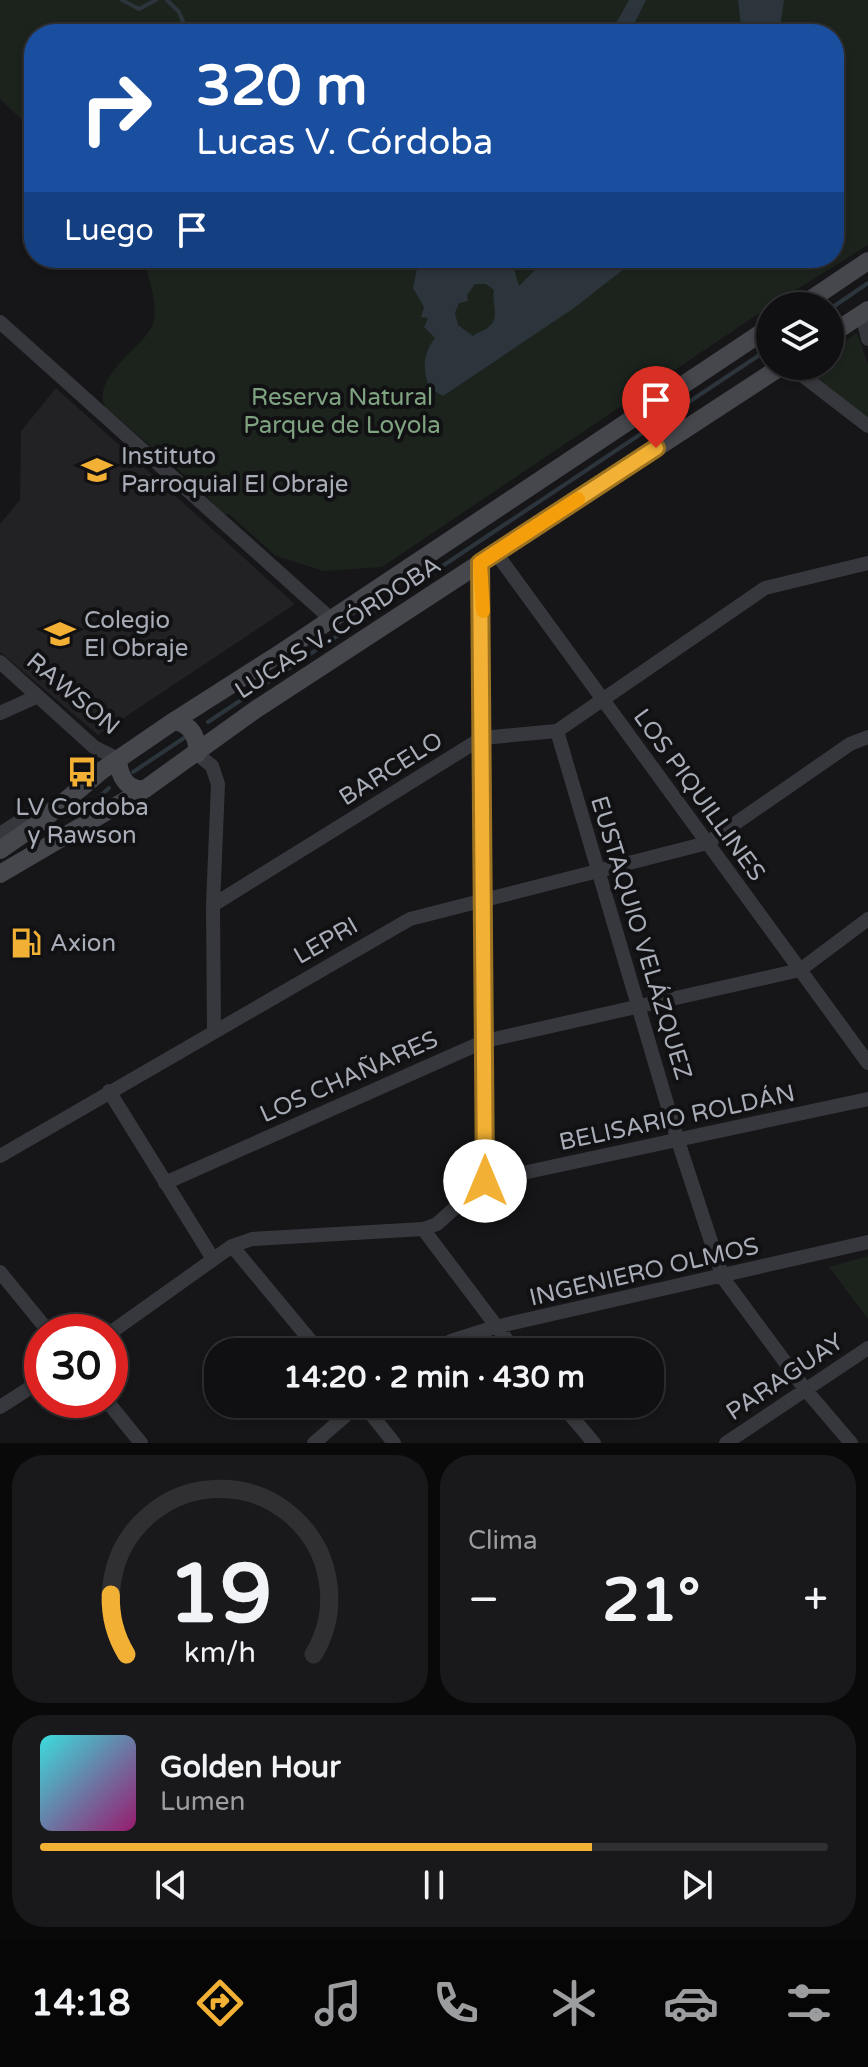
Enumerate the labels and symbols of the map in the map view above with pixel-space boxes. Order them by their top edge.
pin [622,366,690,448]
park label: Reserva Natural Parque de Loyola [243,383,441,440]
place label: Instituto Parroquial El Obraje [121,442,348,499]
school or university icon: Instituto Parroquial El Obraje [80,453,114,487]
street label: LUCAS V. CÓRDOBA [229,550,446,705]
place label: Colegio El Obraje [84,606,188,663]
school or university icon: Colegio El Obraje [43,617,77,651]
street label: RAWSON [20,647,126,741]
street label: LOS PIQUILLINES [627,703,771,887]
street label: BARCELO [334,726,448,812]
bus stop icon: LV Cordoba y Rawson [65,755,99,789]
street label: EUSTAQUIO VELÁZQUEZ [584,792,699,1083]
place label: LV Cordoba y Rawson [15,793,149,850]
street label: LEPRI [289,911,363,971]
fuel station icon: Axion [9,926,43,960]
place label: Axion [50,929,116,958]
street label: LOS CHAÑARES [256,1025,442,1129]
street label: BELISARIO ROLDÁN [556,1078,797,1157]
position arrow [443,1139,527,1223]
street label: INGENIERO OLMOS [526,1231,762,1313]
speed limit sign: 30 [24,1314,128,1418]
street label: PARAGUAY [721,1327,849,1427]

